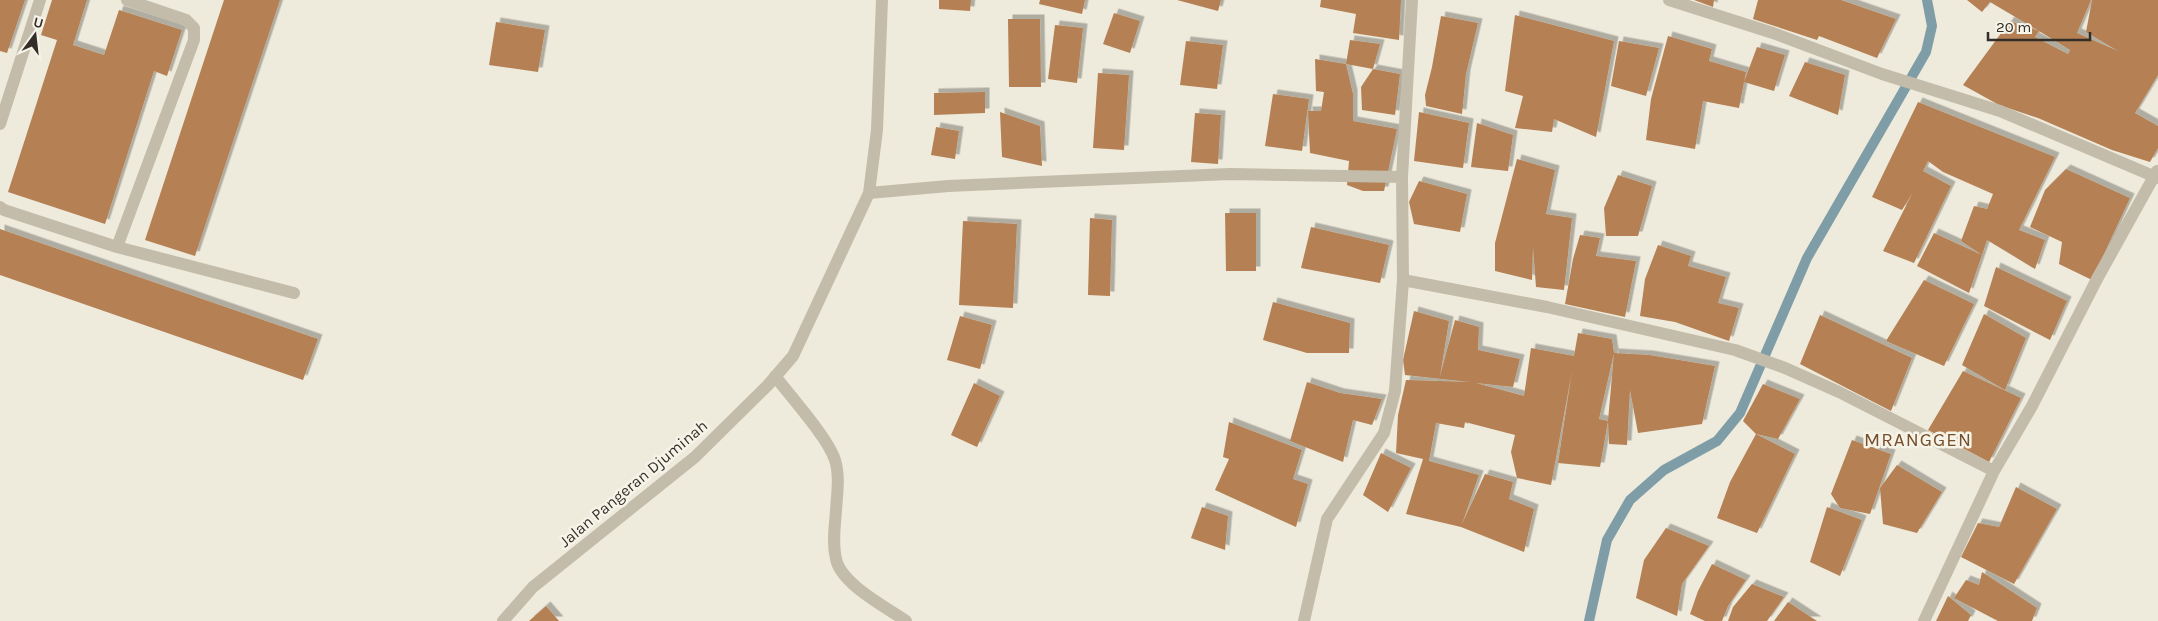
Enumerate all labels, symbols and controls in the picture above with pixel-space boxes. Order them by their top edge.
north arrow [10,10,60,60]
scale bar [1988,10,2090,42]
text: U [31,13,45,32]
text: 20 m [1996,18,2031,36]
street label: Jalan Pangeran Djuminah [555,416,711,551]
district label: MRANGGEN [1864,429,1972,451]

